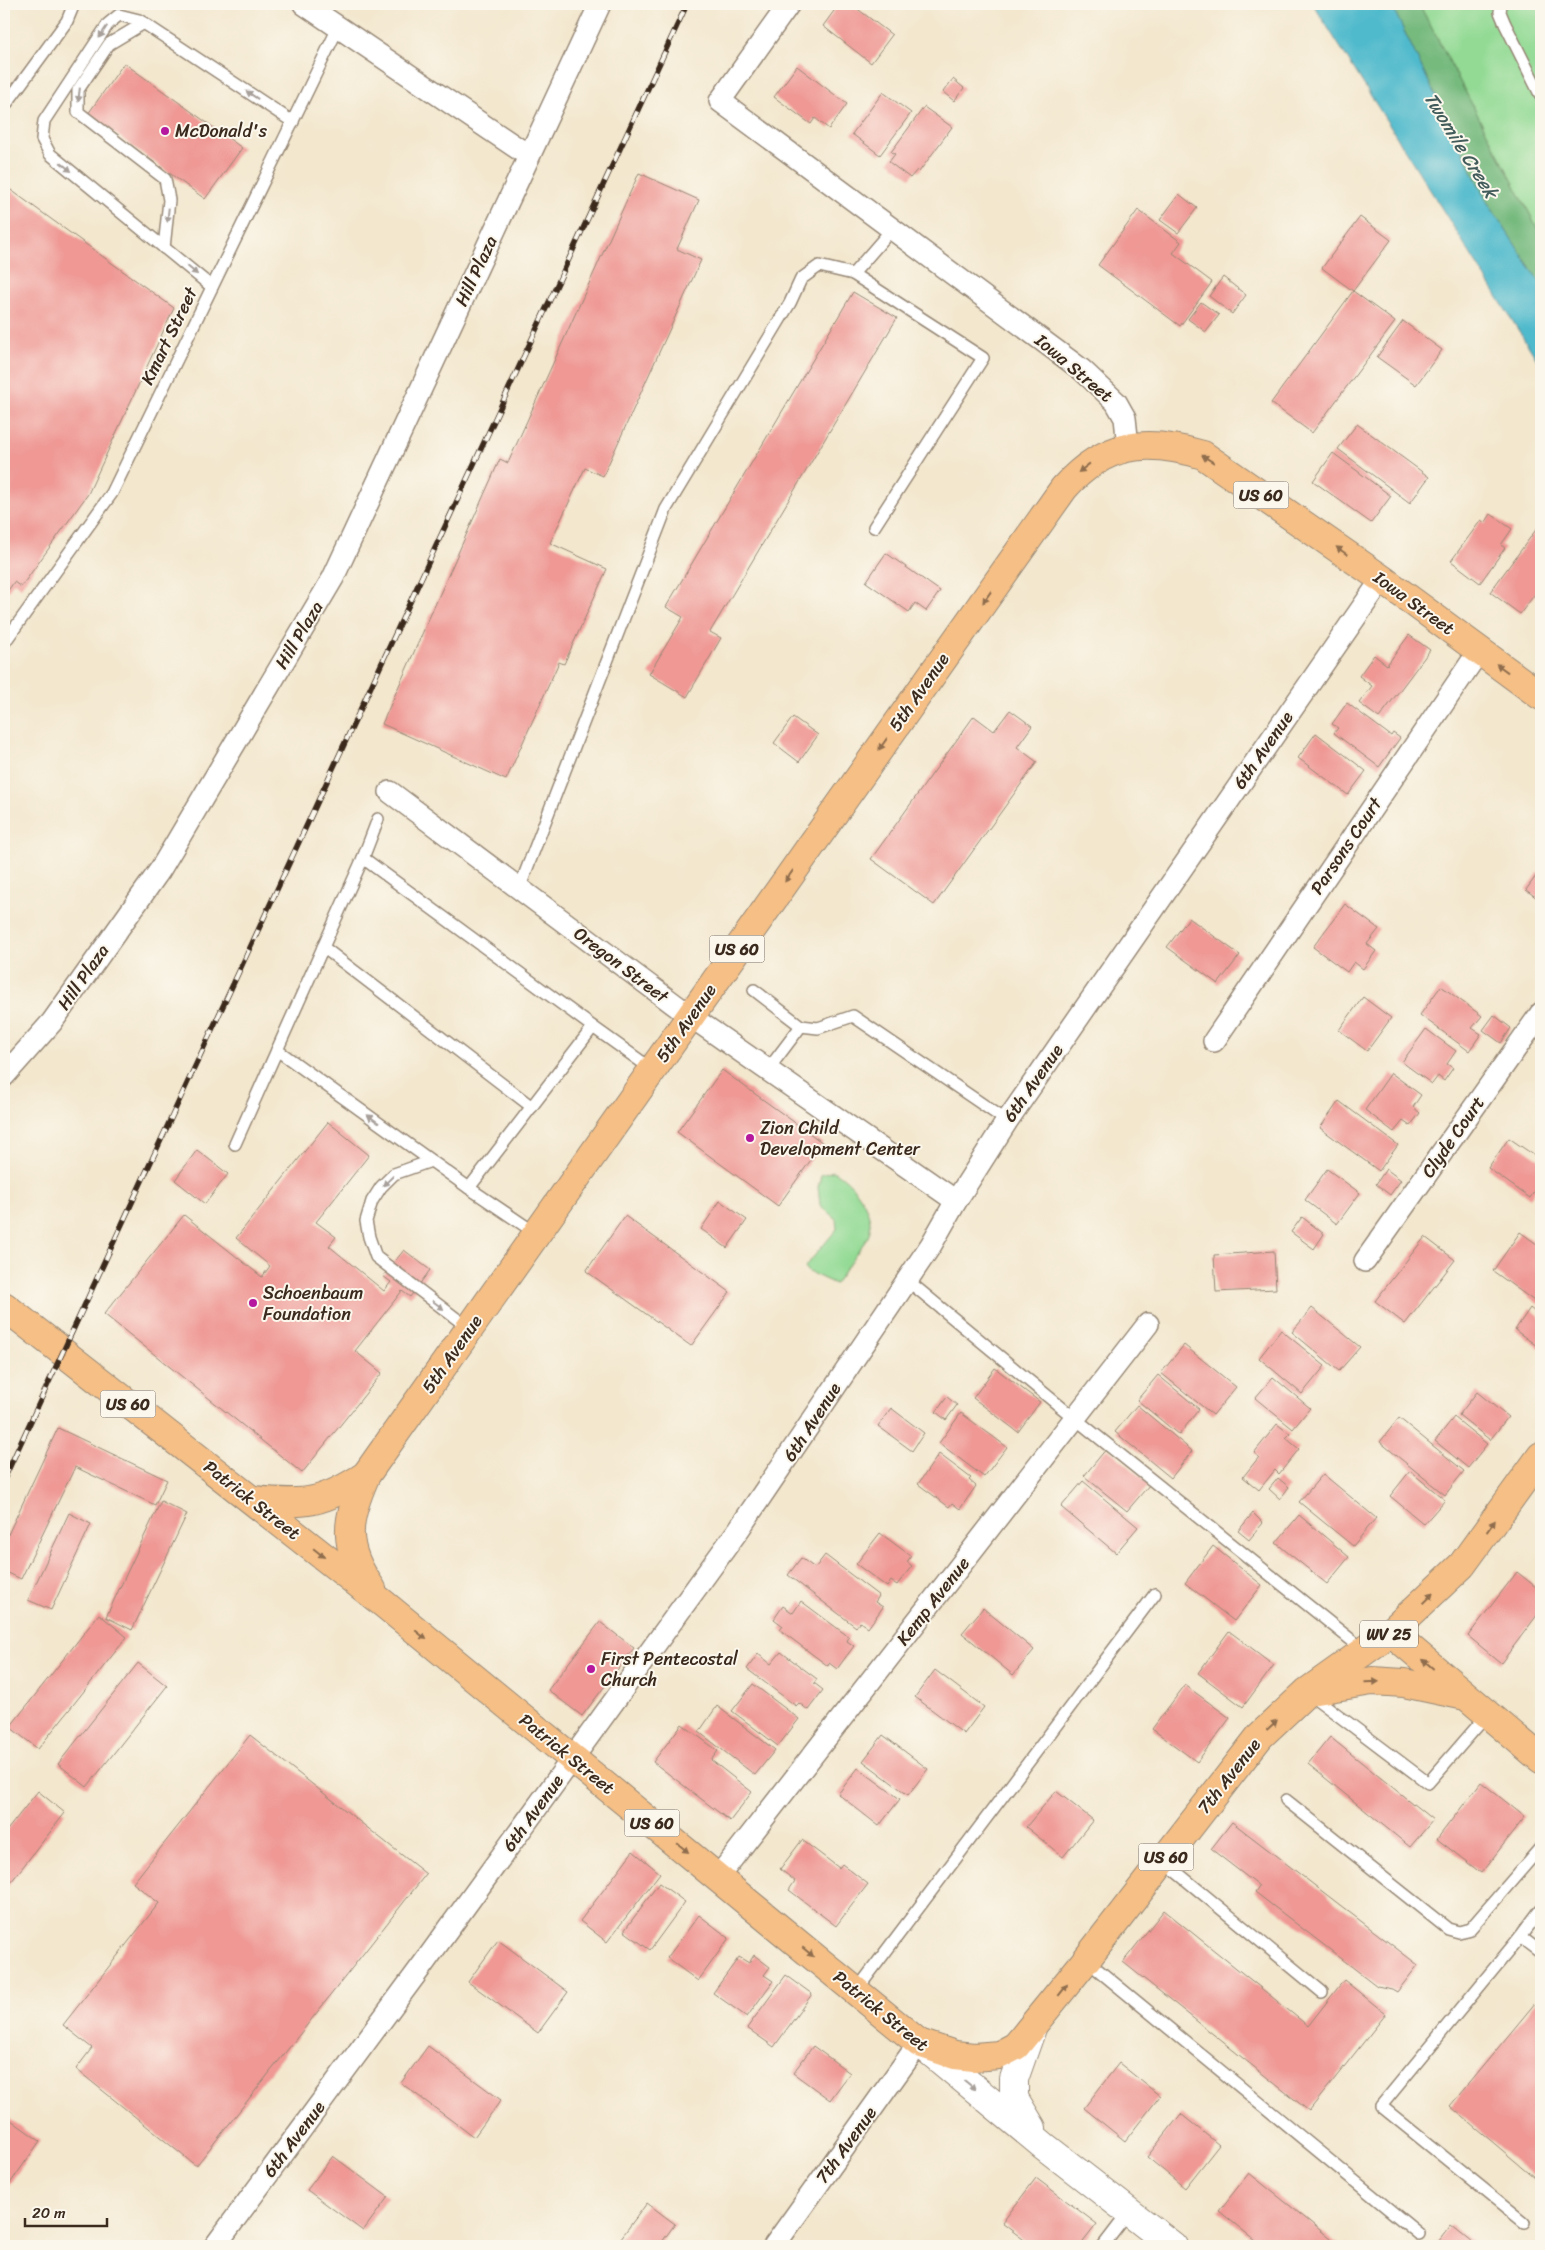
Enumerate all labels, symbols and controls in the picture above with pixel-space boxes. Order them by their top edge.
one-way arrow [98,25,108,39]
water label: Twomile Creek [1415,85,1508,207]
one-way arrow [75,88,83,104]
one-way arrow [245,90,259,100]
place label: McDonald's [175,115,268,147]
marker: McDonald's [159,125,171,137]
one-way arrow [60,161,72,173]
one-way arrow [164,207,172,223]
street label: Hill Plaza [446,230,506,312]
one-way arrow [185,265,198,276]
street label: Kmart Street [132,281,207,390]
street label: Iowa Street [1027,325,1121,411]
one-way arrow [1201,454,1215,464]
one-way arrow [1078,462,1091,473]
road number: US 60 [1234,482,1288,508]
one-way arrow [1335,546,1349,556]
street label: Iowa Street [1365,562,1462,644]
one-way arrow [982,590,992,604]
street label: Hill Plaza [266,595,332,675]
street label: 5th Avenue [880,646,958,738]
one-way arrow [1496,662,1509,673]
street label: 6th Avenue [1224,704,1302,796]
one-way arrow [878,737,888,751]
street label: Parsons Court [1301,790,1391,901]
one-way arrow [784,870,794,883]
street label: Oregon Street [566,918,676,1012]
road number: US 60 [710,936,764,962]
street label: Hill Plaza [48,937,118,1017]
street label: 5th Avenue [647,977,725,1069]
street label: 6th Avenue [994,1037,1072,1129]
street label: Clyde Court [1413,1089,1493,1185]
place label: Zion Child Development Center [760,1112,922,1165]
one-way arrow [366,1114,380,1124]
marker: Zion Child Development Center [744,1132,756,1144]
one-way arrow [382,1175,394,1187]
place label: Schoenbaum Foundation [263,1277,363,1330]
marker: Schoenbaum Foundation [247,1297,259,1309]
one-way arrow [431,1299,444,1310]
street label: 5th Avenue [413,1308,491,1400]
street label: 6th Avenue [774,1375,850,1468]
road number: US 60 [100,1390,156,1418]
street label: Patrick Street [196,1452,308,1548]
one-way arrow [1485,1520,1496,1533]
one-way arrow [312,1547,325,1558]
street label: Kemp Avenue [888,1549,978,1653]
one-way arrow [1421,1592,1433,1604]
road number: WV 25 [1360,1620,1418,1648]
one-way arrow [415,1629,427,1641]
place label: First Pentecostal Church [601,1643,739,1696]
one-way arrow [1422,1659,1435,1670]
marker: First Pentecostal Church [585,1663,597,1675]
one-way arrow [1365,1677,1381,1685]
street label: Patrick Street [512,1705,622,1803]
one-way arrow [1265,1719,1277,1731]
street label: 7th Avenue [1189,1731,1269,1821]
street label: 6th Avenue [494,1767,572,1859]
road number: US 60 [624,1810,680,1836]
one-way arrow [676,1843,689,1854]
road number: US 60 [1138,1844,1194,1870]
one-way arrow [801,1946,814,1957]
street label: Patrick Street [826,1962,936,2060]
one-way arrow [1057,1983,1068,1996]
one-way arrow [963,2080,976,2091]
street label: 6th Avenue [254,2093,334,2184]
street label: 7th Avenue [807,2099,885,2191]
scale bar [25,2195,108,2227]
text: 20 m [32,2200,66,2226]

